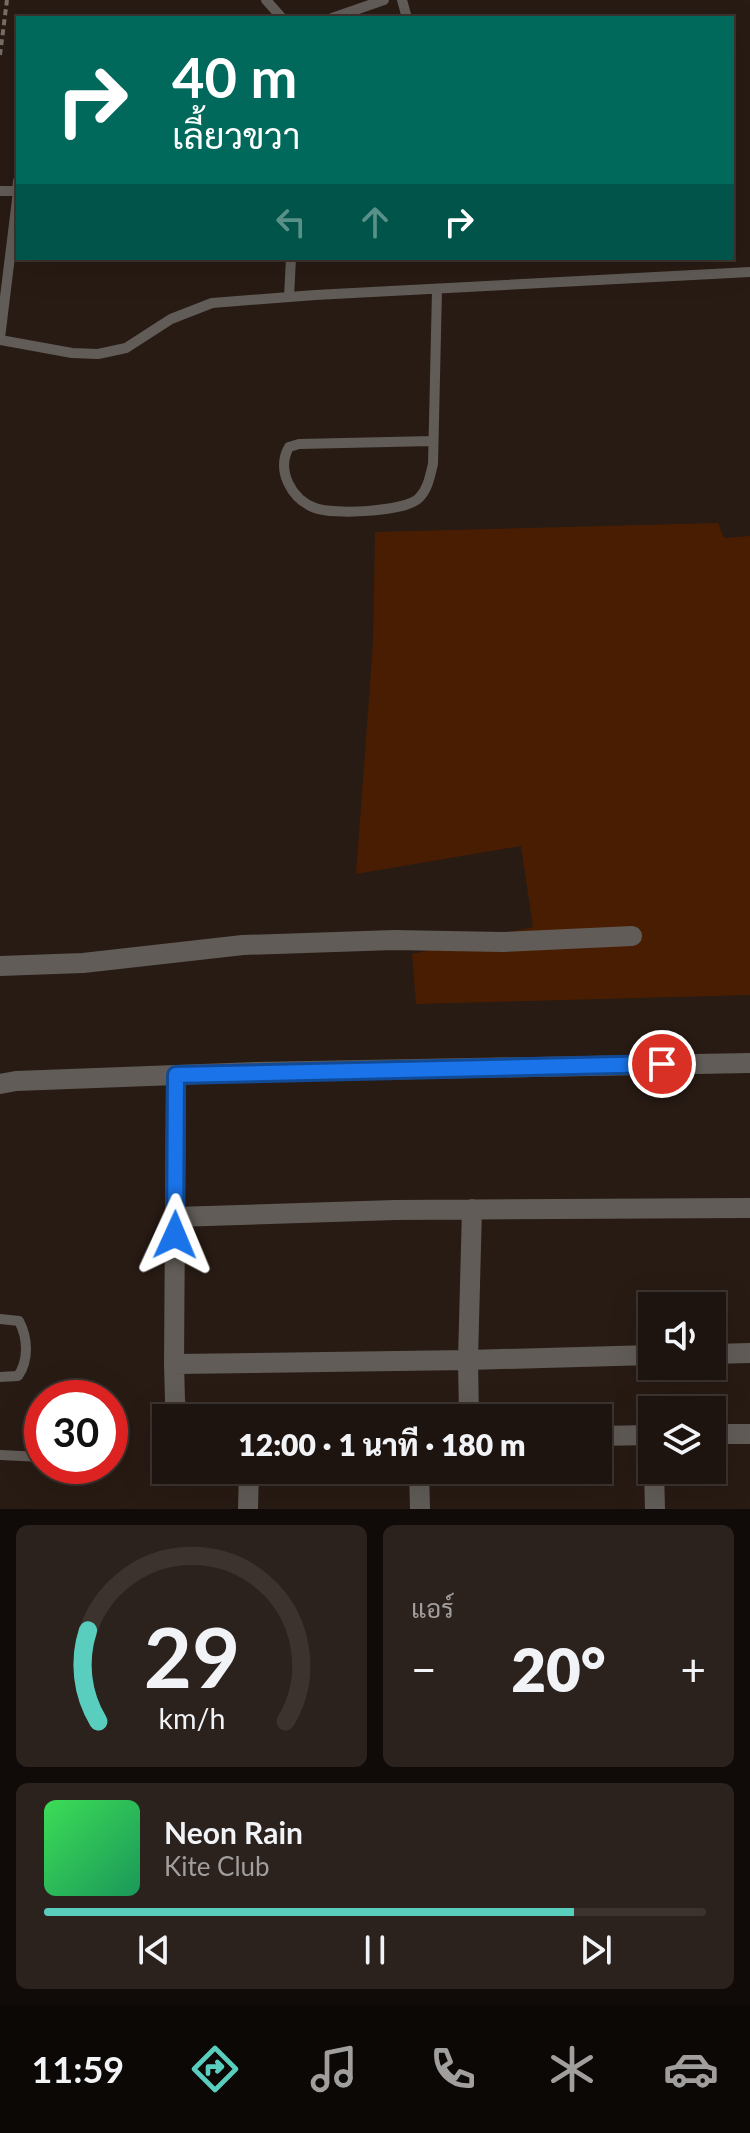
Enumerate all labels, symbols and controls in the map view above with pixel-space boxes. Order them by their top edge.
text: 40 m [172,43,297,110]
icon: right [40,48,144,152]
text: เลี้ยวขวา [172,113,300,157]
icon: left [269,200,313,244]
icon: ahead [353,200,397,244]
icon: right [437,200,481,244]
pin [628,1030,696,1098]
icon: arrive [640,1042,684,1086]
position arrow [133,1193,217,1277]
map controls [638,1292,726,1484]
button: sound [638,1292,726,1380]
speed limit sign: 30 [24,1380,128,1484]
button: layers [638,1396,726,1484]
text: 12:00 · 1 นาที · 180 m [238,1426,526,1462]
text: แอร์ [411,1592,454,1624]
text: 29 [143,1606,240,1706]
text: 20° [511,1633,606,1705]
text: − [411,1643,437,1695]
text: + [680,1643,706,1695]
text: km/h [158,1701,225,1735]
text: Neon Rain [164,1814,303,1850]
text: Kite Club [164,1850,270,1882]
icon: previous [132,1928,176,1972]
icon: pause [353,1928,397,1972]
icon: next [574,1928,618,1972]
icon: directions [187,2041,243,2097]
icon: music [306,2041,362,2097]
icon: phone [425,2041,481,2097]
icon: climate [544,2041,600,2097]
icon: car [663,2041,719,2097]
text: 11:59 [31,2047,124,2091]

